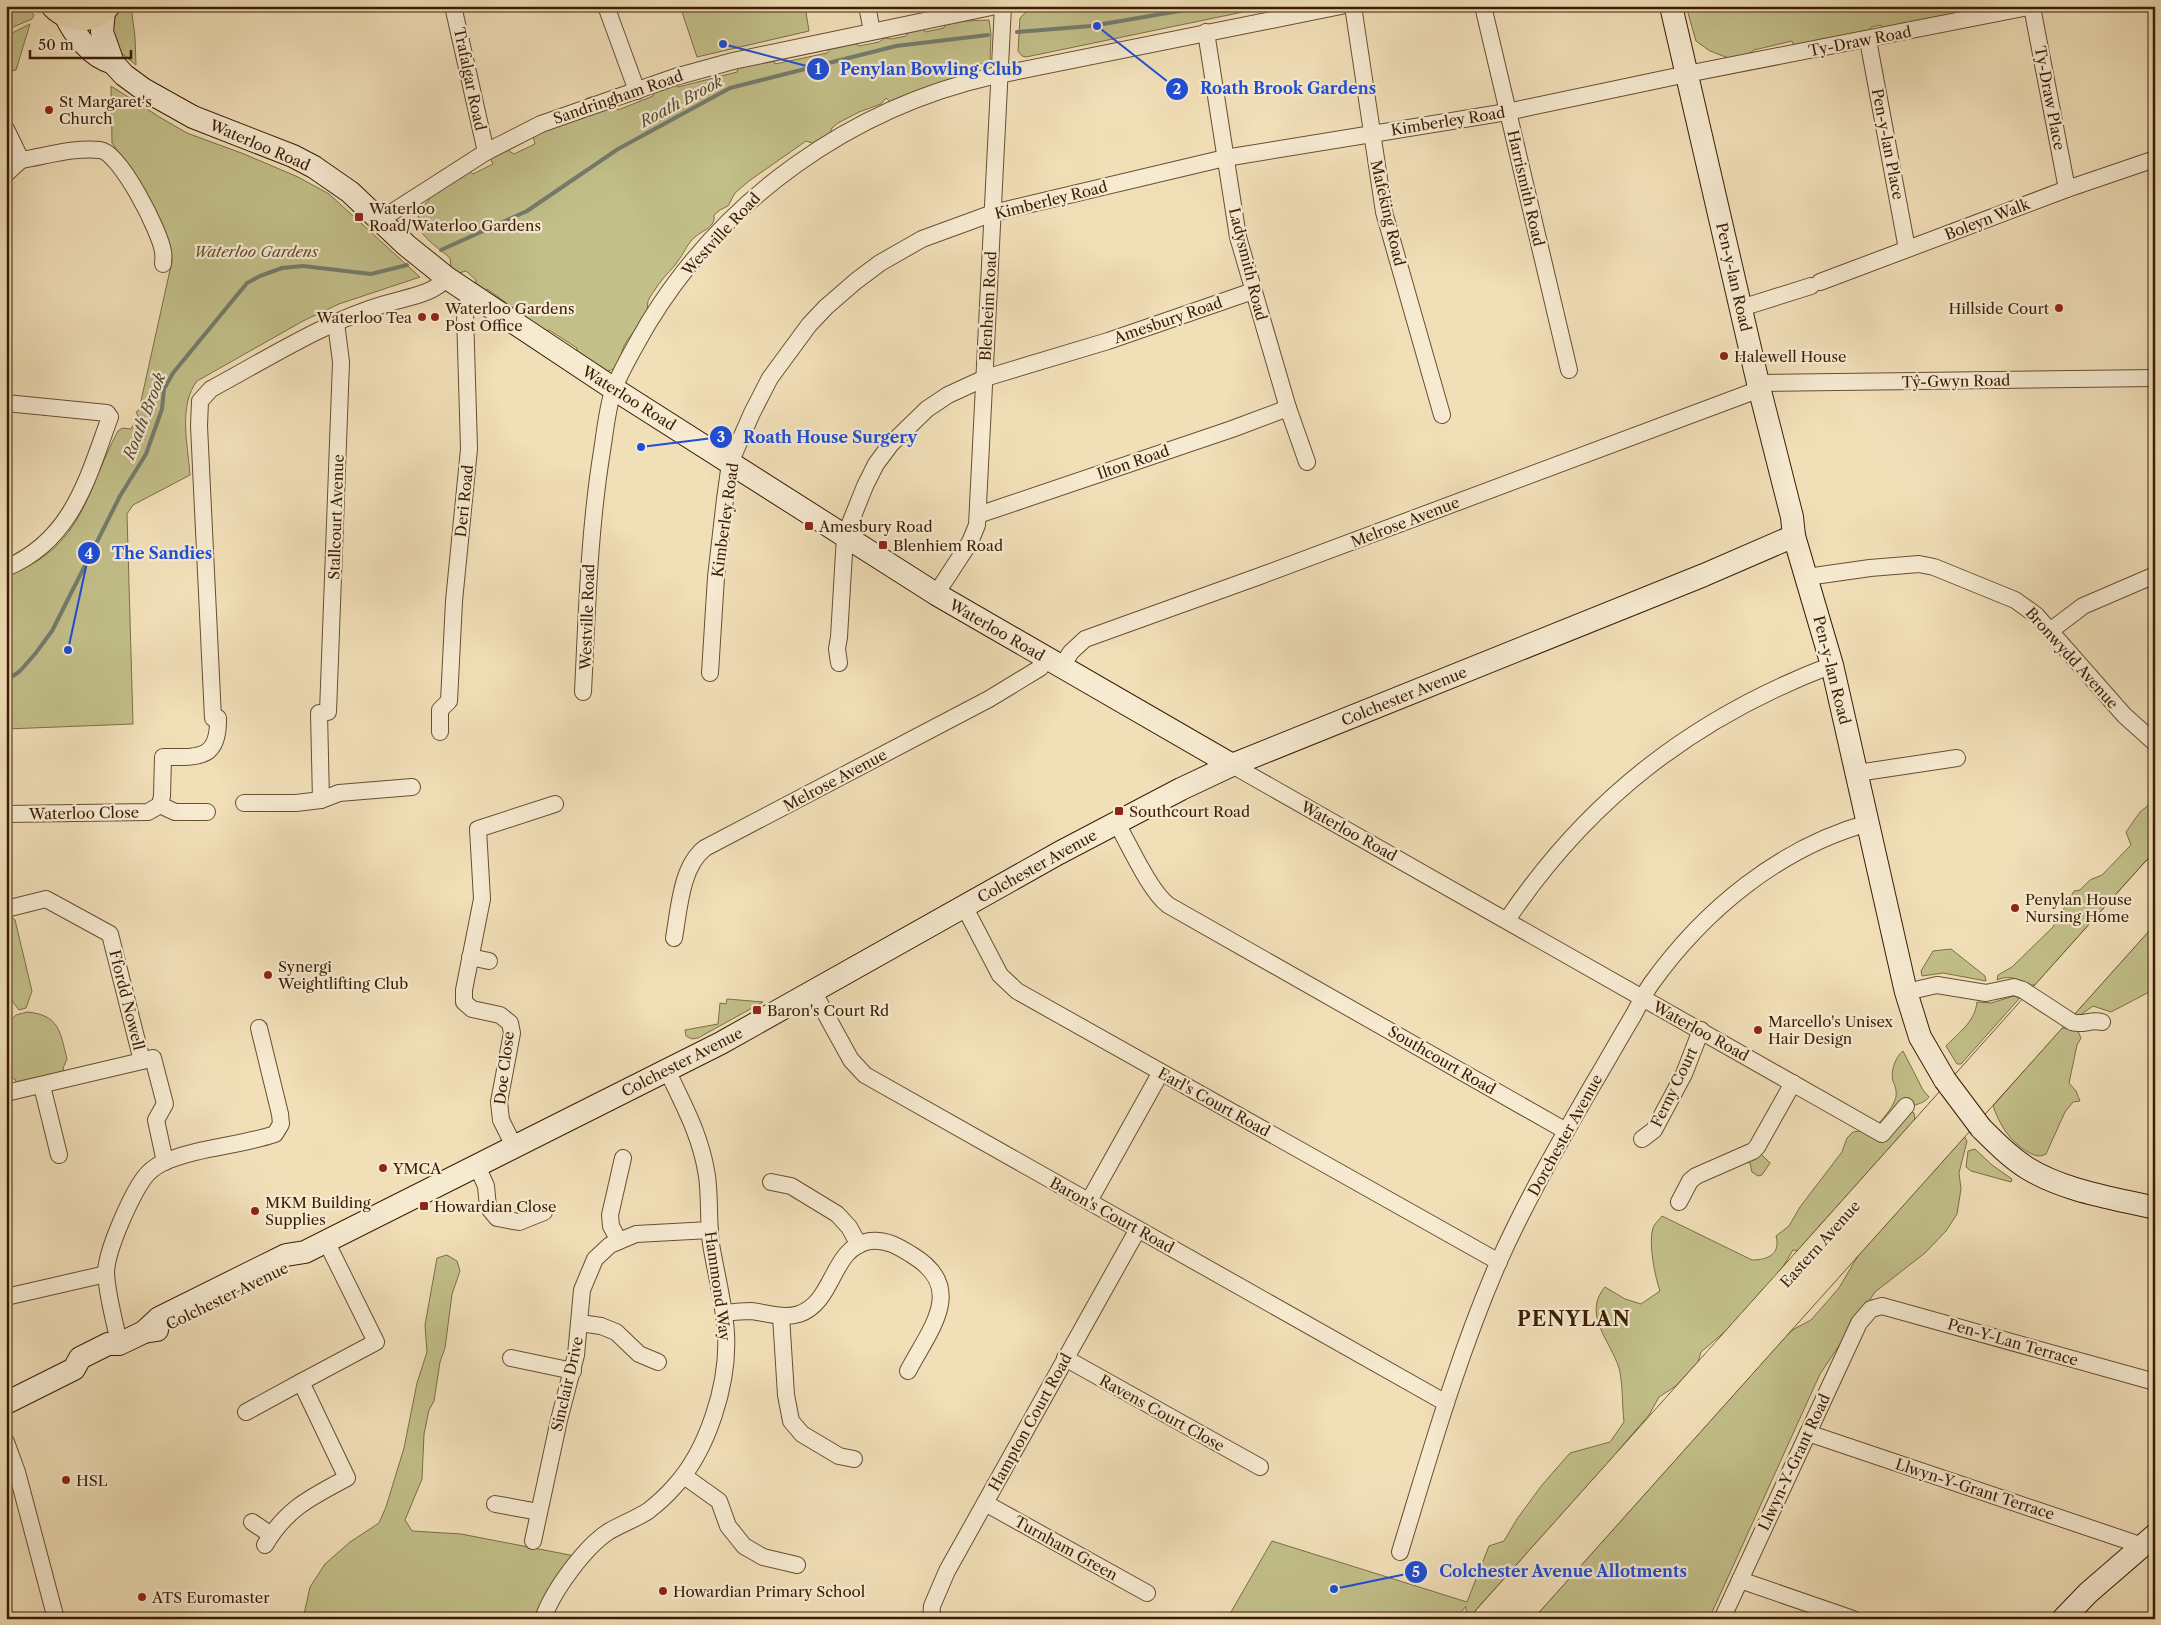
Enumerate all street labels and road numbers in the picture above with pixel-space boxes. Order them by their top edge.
street label: Ty-Draw Road [1807,22,1913,60]
street label: Trafalgar Road [450,26,490,132]
street label: Ty-Draw Place [2031,44,2069,152]
street label: Sandringham Road [551,66,685,128]
street label: Pen-y-lan Place [1868,87,1908,201]
street label: Kimberley Road [1389,103,1507,139]
street label: Waterloo Road [206,115,313,175]
street label: Harrismith Road [1503,128,1549,248]
street label: Mafeking Road [1367,158,1409,268]
street label: Kimberley Road [993,177,1109,223]
street label: Westville Road [677,189,764,280]
street label: Boleyn Walk [1942,194,2033,244]
street label: Ladysmith Road [1225,206,1271,322]
street label: Pen-y-lan Road [1712,221,1756,333]
street label: Blenheim Road [976,251,1000,361]
street label: Amesbury Road [1110,293,1225,348]
street label: Waterloo Road [578,361,679,434]
street label: Tŷ-Gwyn Road [1901,371,2011,391]
street label: Ilton Road [1094,441,1172,483]
street label: Stallcourt Avenue [324,454,348,580]
street label: Kimberley Road [708,461,742,579]
street label: Deri Road [451,464,477,538]
street label: Melrose Avenue [1348,493,1462,551]
street label: Westville Road [576,564,598,671]
street label: Waterloo Road [945,595,1048,665]
street label: Bronwydd Avenue [2021,603,2123,713]
street label: Pen-y-lan Road [1809,614,1855,726]
street label: Colchester Avenue [1338,662,1470,730]
street label: Melrose Avenue [780,745,890,815]
street label: Waterloo Road [1297,796,1400,865]
street label: Waterloo Close [28,803,139,823]
street label: Colchester Avenue [974,825,1100,907]
street label: Ffordd Nowell [105,948,149,1053]
street label: Waterloo Road [1649,996,1752,1065]
street label: Southcourt Road [1385,1021,1499,1099]
street label: Colchester Avenue [618,1023,746,1101]
street label: Doe Close [490,1030,518,1106]
street label: Ferny Court [1647,1043,1702,1130]
street label: Earl's Court Road [1155,1063,1273,1141]
street label: Dorchester Avenue [1524,1071,1606,1199]
street label: Baron's Court Road [1046,1173,1178,1257]
street label: Eastern Avenue [1776,1196,1864,1292]
street label: Hammond Way [701,1230,735,1343]
street label: Colchester Avenue [163,1258,291,1334]
street label: Pen-Y-Lan Terrace [1945,1314,2081,1370]
street label: Sinclair Drive [547,1335,587,1433]
street label: Hampton Court Road [984,1350,1076,1494]
street label: Ravens Court Close [1096,1371,1228,1455]
street label: Llwyn-Y-Grant Road [1754,1391,1834,1533]
street label: Llwyn-Y-Grant Terrace [1893,1454,2057,1524]
street label: Turnham Green [1011,1512,1122,1585]

